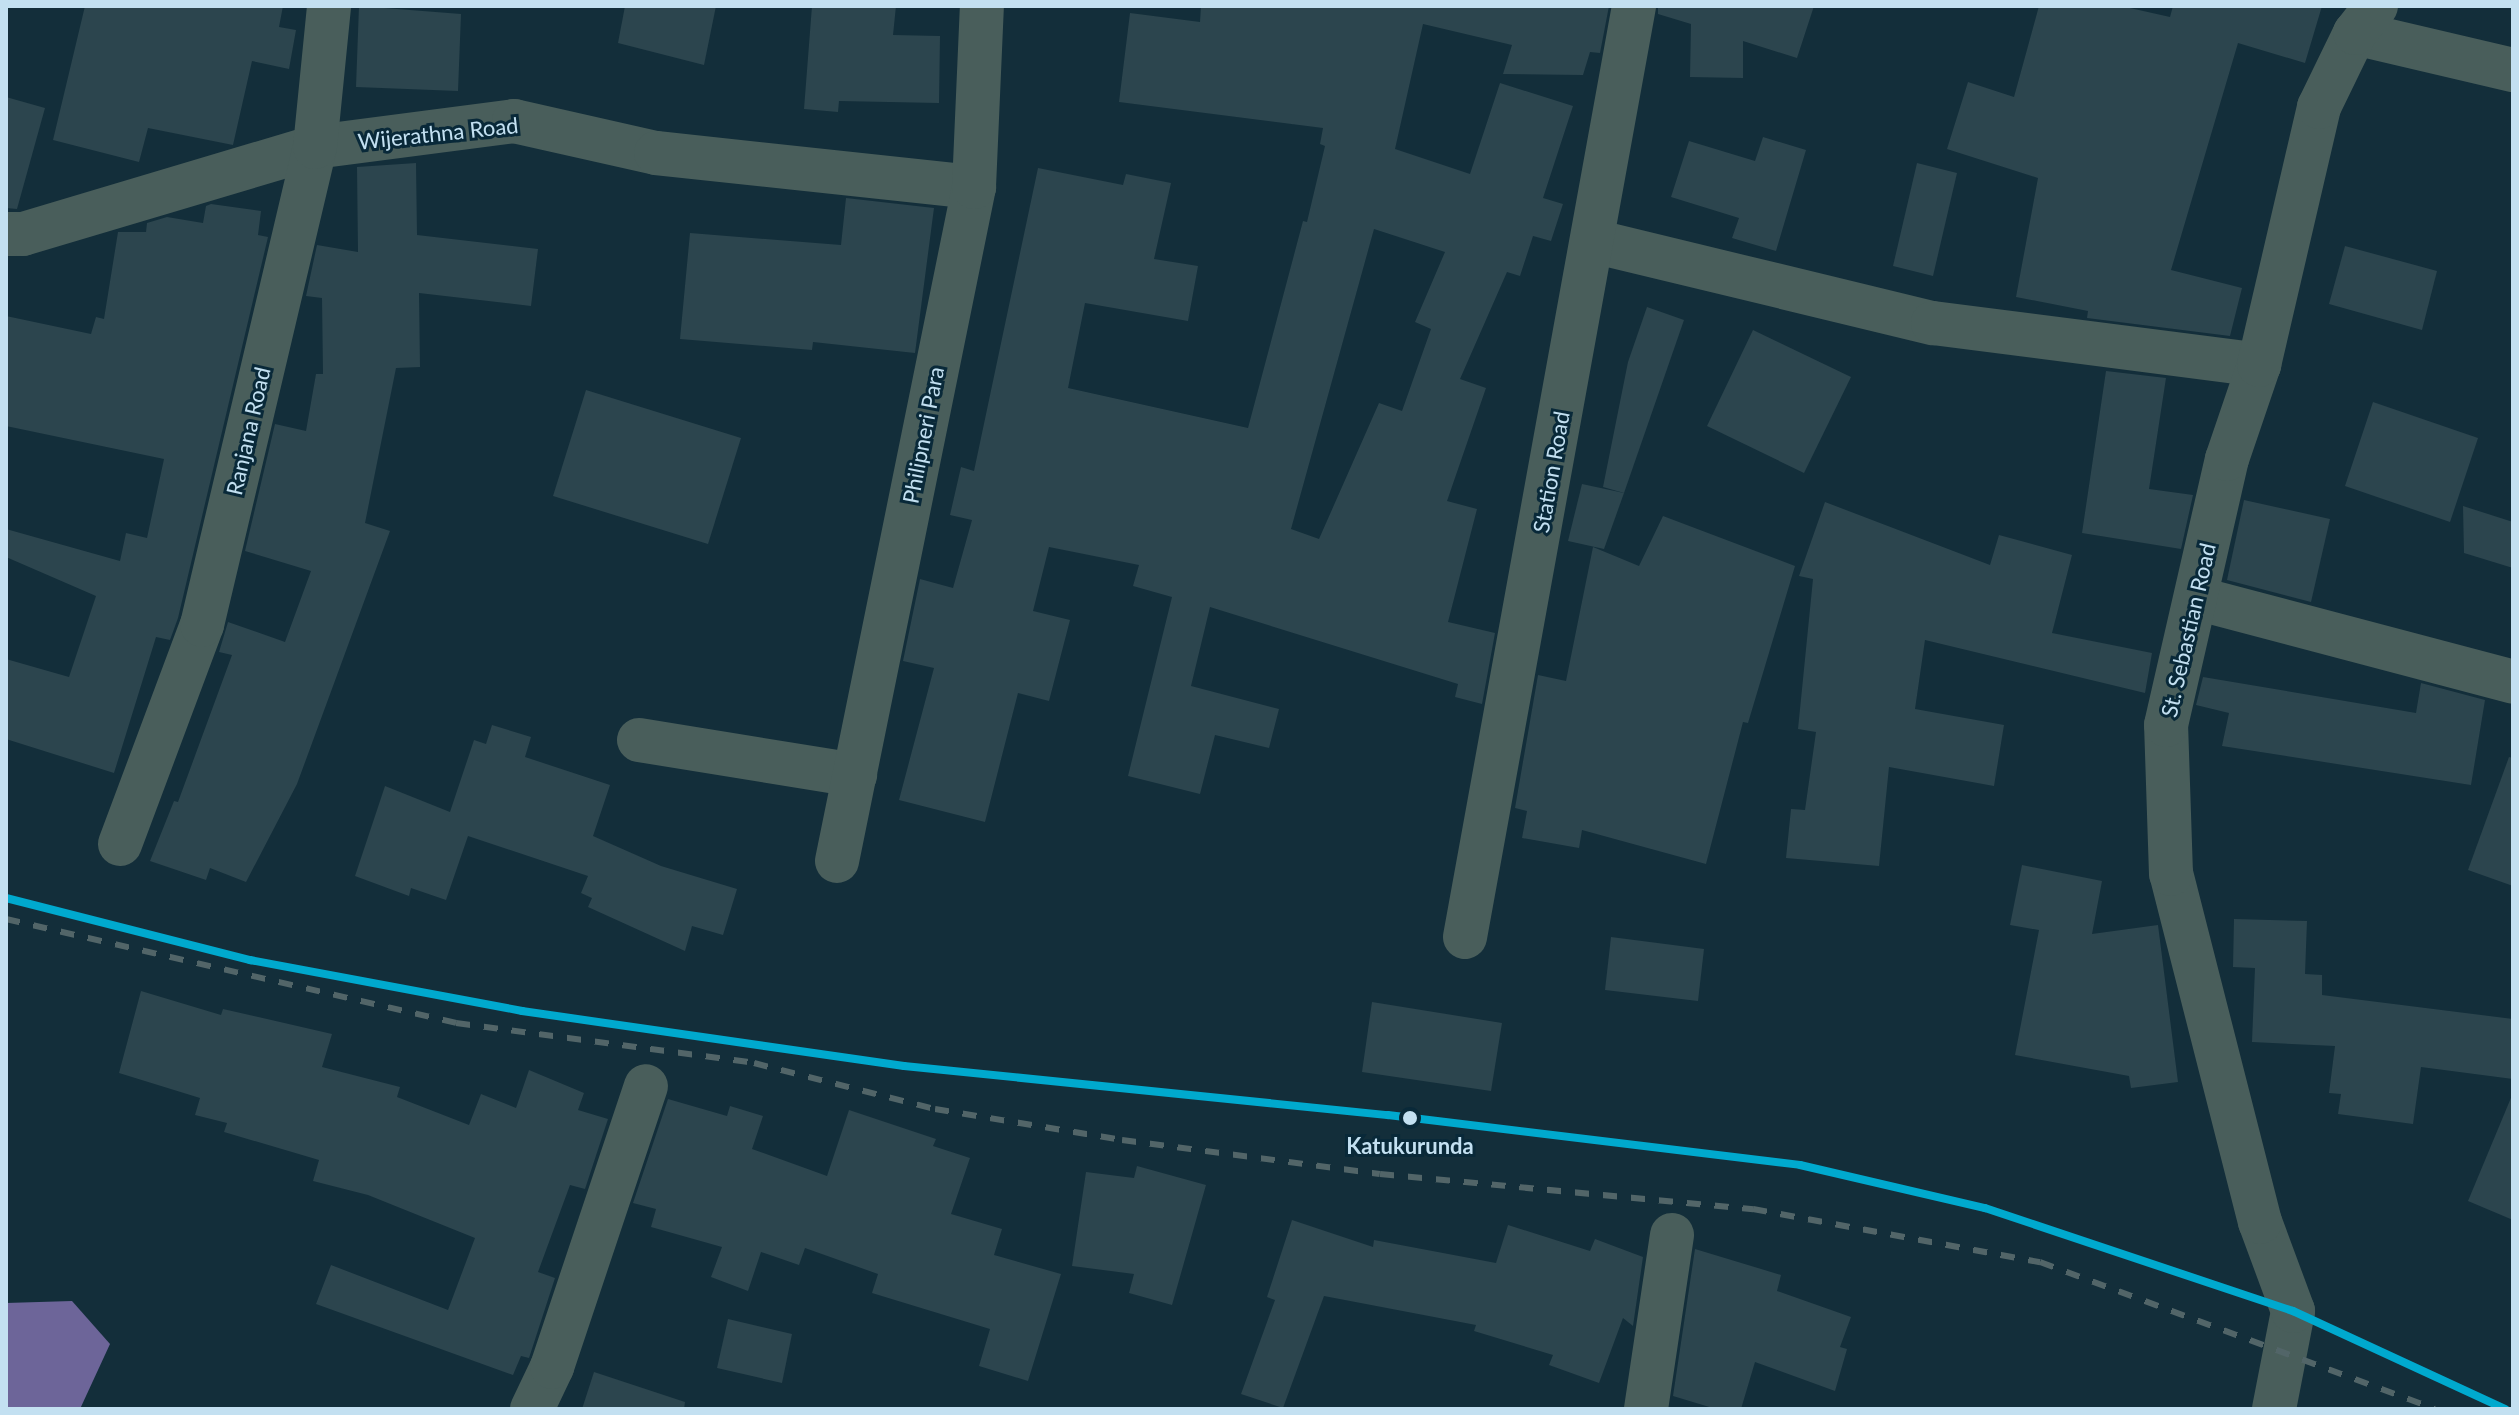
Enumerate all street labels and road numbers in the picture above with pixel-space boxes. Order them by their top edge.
street label: Wijerathna Road [356,111,520,155]
street label: Ranjana Road [220,364,276,498]
street label: Philipneri Para [897,364,949,506]
street label: Station Road [1527,409,1575,535]
street label: St. Sebastian Road [2155,541,2221,719]

